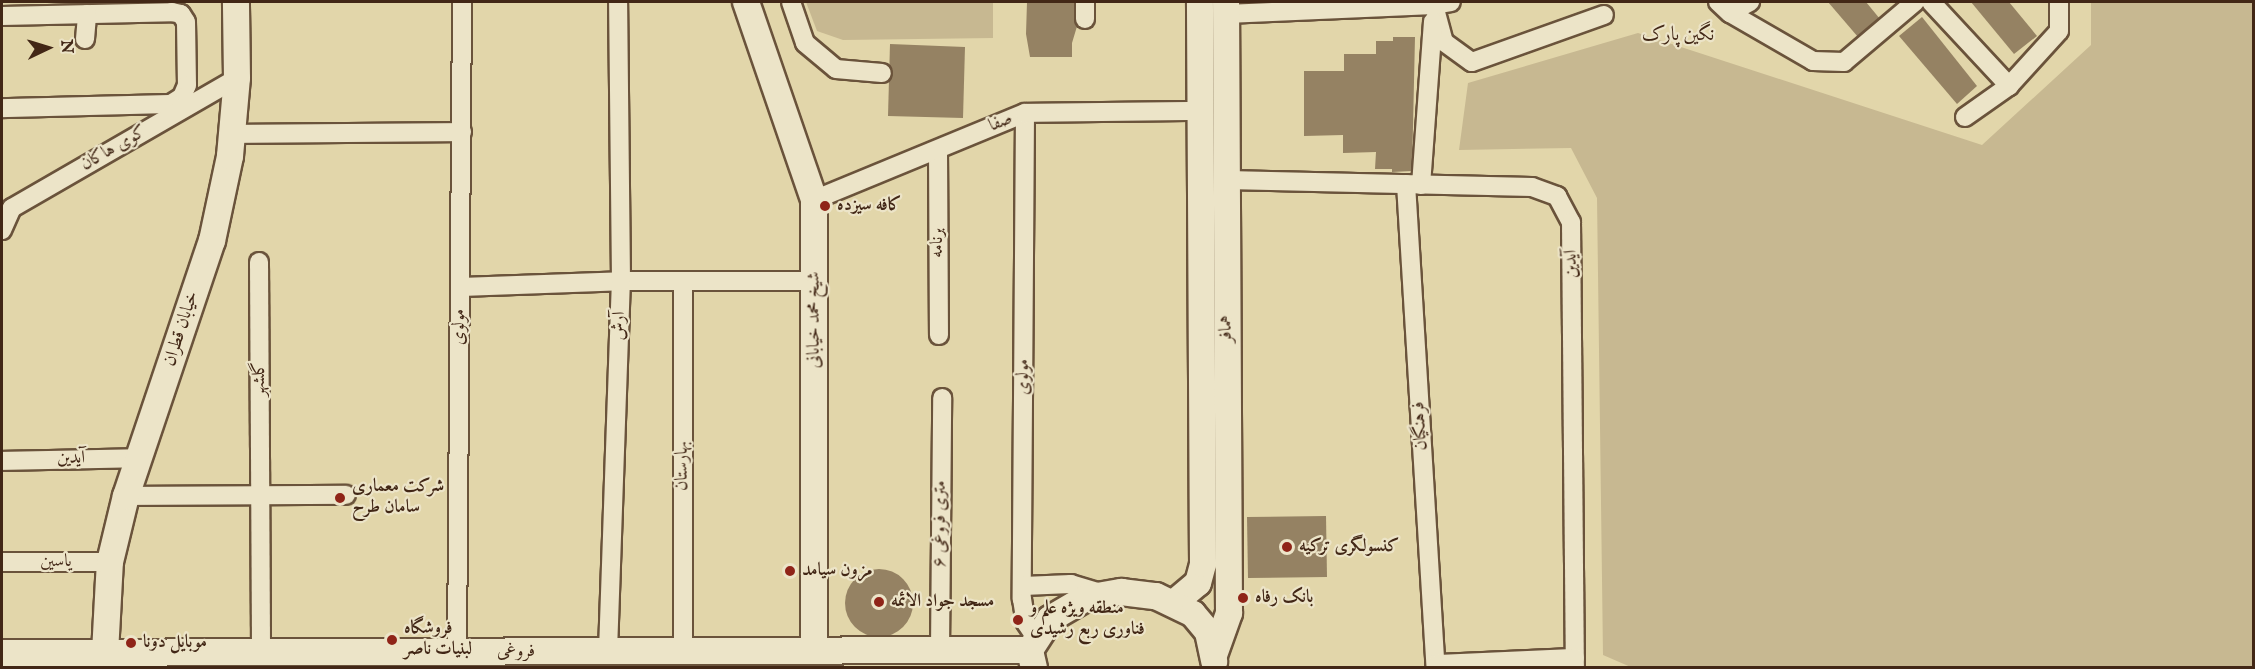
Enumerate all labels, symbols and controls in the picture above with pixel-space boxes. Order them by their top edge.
north arrow [18,18,78,78]
district label: نگین پارک [1642,22,1714,46]
text: N [55,39,76,54]
street label: صفا [986,108,1016,138]
street label: کوی هاکان [77,122,151,176]
place label: کافه سیزده [837,195,902,217]
marker: کافه سیزده [818,199,832,213]
street label: برنامه [927,228,949,258]
street label: آیدین [1561,250,1583,278]
street label: شیخ محمد خیابانی [804,272,826,368]
street label: خیابان قطران [160,289,204,369]
street label: مولوی [449,309,471,345]
street label: آرش [609,311,631,341]
street label: همافر [1216,315,1238,343]
street label: مولوی [1013,359,1035,395]
street label: گلشهر [249,361,271,397]
street label: فرهنگیان [1409,401,1433,451]
street label: بهارستان [672,441,694,491]
street label: آیدین [57,448,85,470]
place label: شرکت معماری سامان طرح [352,477,444,520]
street label: ۶ متری فروغی [930,480,952,568]
marker: شرکت معماری سامان طرح [333,491,347,505]
place label: کنسولگری ترکیه [1299,536,1399,558]
marker: کنسولگری ترکیه [1280,540,1294,554]
street label: یاسین [40,551,72,573]
place label: مزون سیامد [802,560,872,582]
marker: مزون سیامد [783,564,797,578]
place label: بانک رفاه [1255,587,1314,609]
place label: مسجد جواد الائمه [891,591,994,613]
marker: بانک رفاه [1236,591,1250,605]
marker: مسجد جواد الائمه [872,595,886,609]
place label: منطقه ویژه علم و فناوری ربع رشیدی [1030,599,1145,642]
marker: منطقه ویژه علم و فناوری ربع رشیدی [1011,613,1025,627]
place label: فروشگاه لبنیات ناصر [404,619,472,662]
place label: موبایل دونا [143,632,207,654]
marker: فروشگاه لبنیات ناصر [385,633,399,647]
marker: موبایل دونا [124,636,138,650]
street label: فروغى [497,641,535,663]

